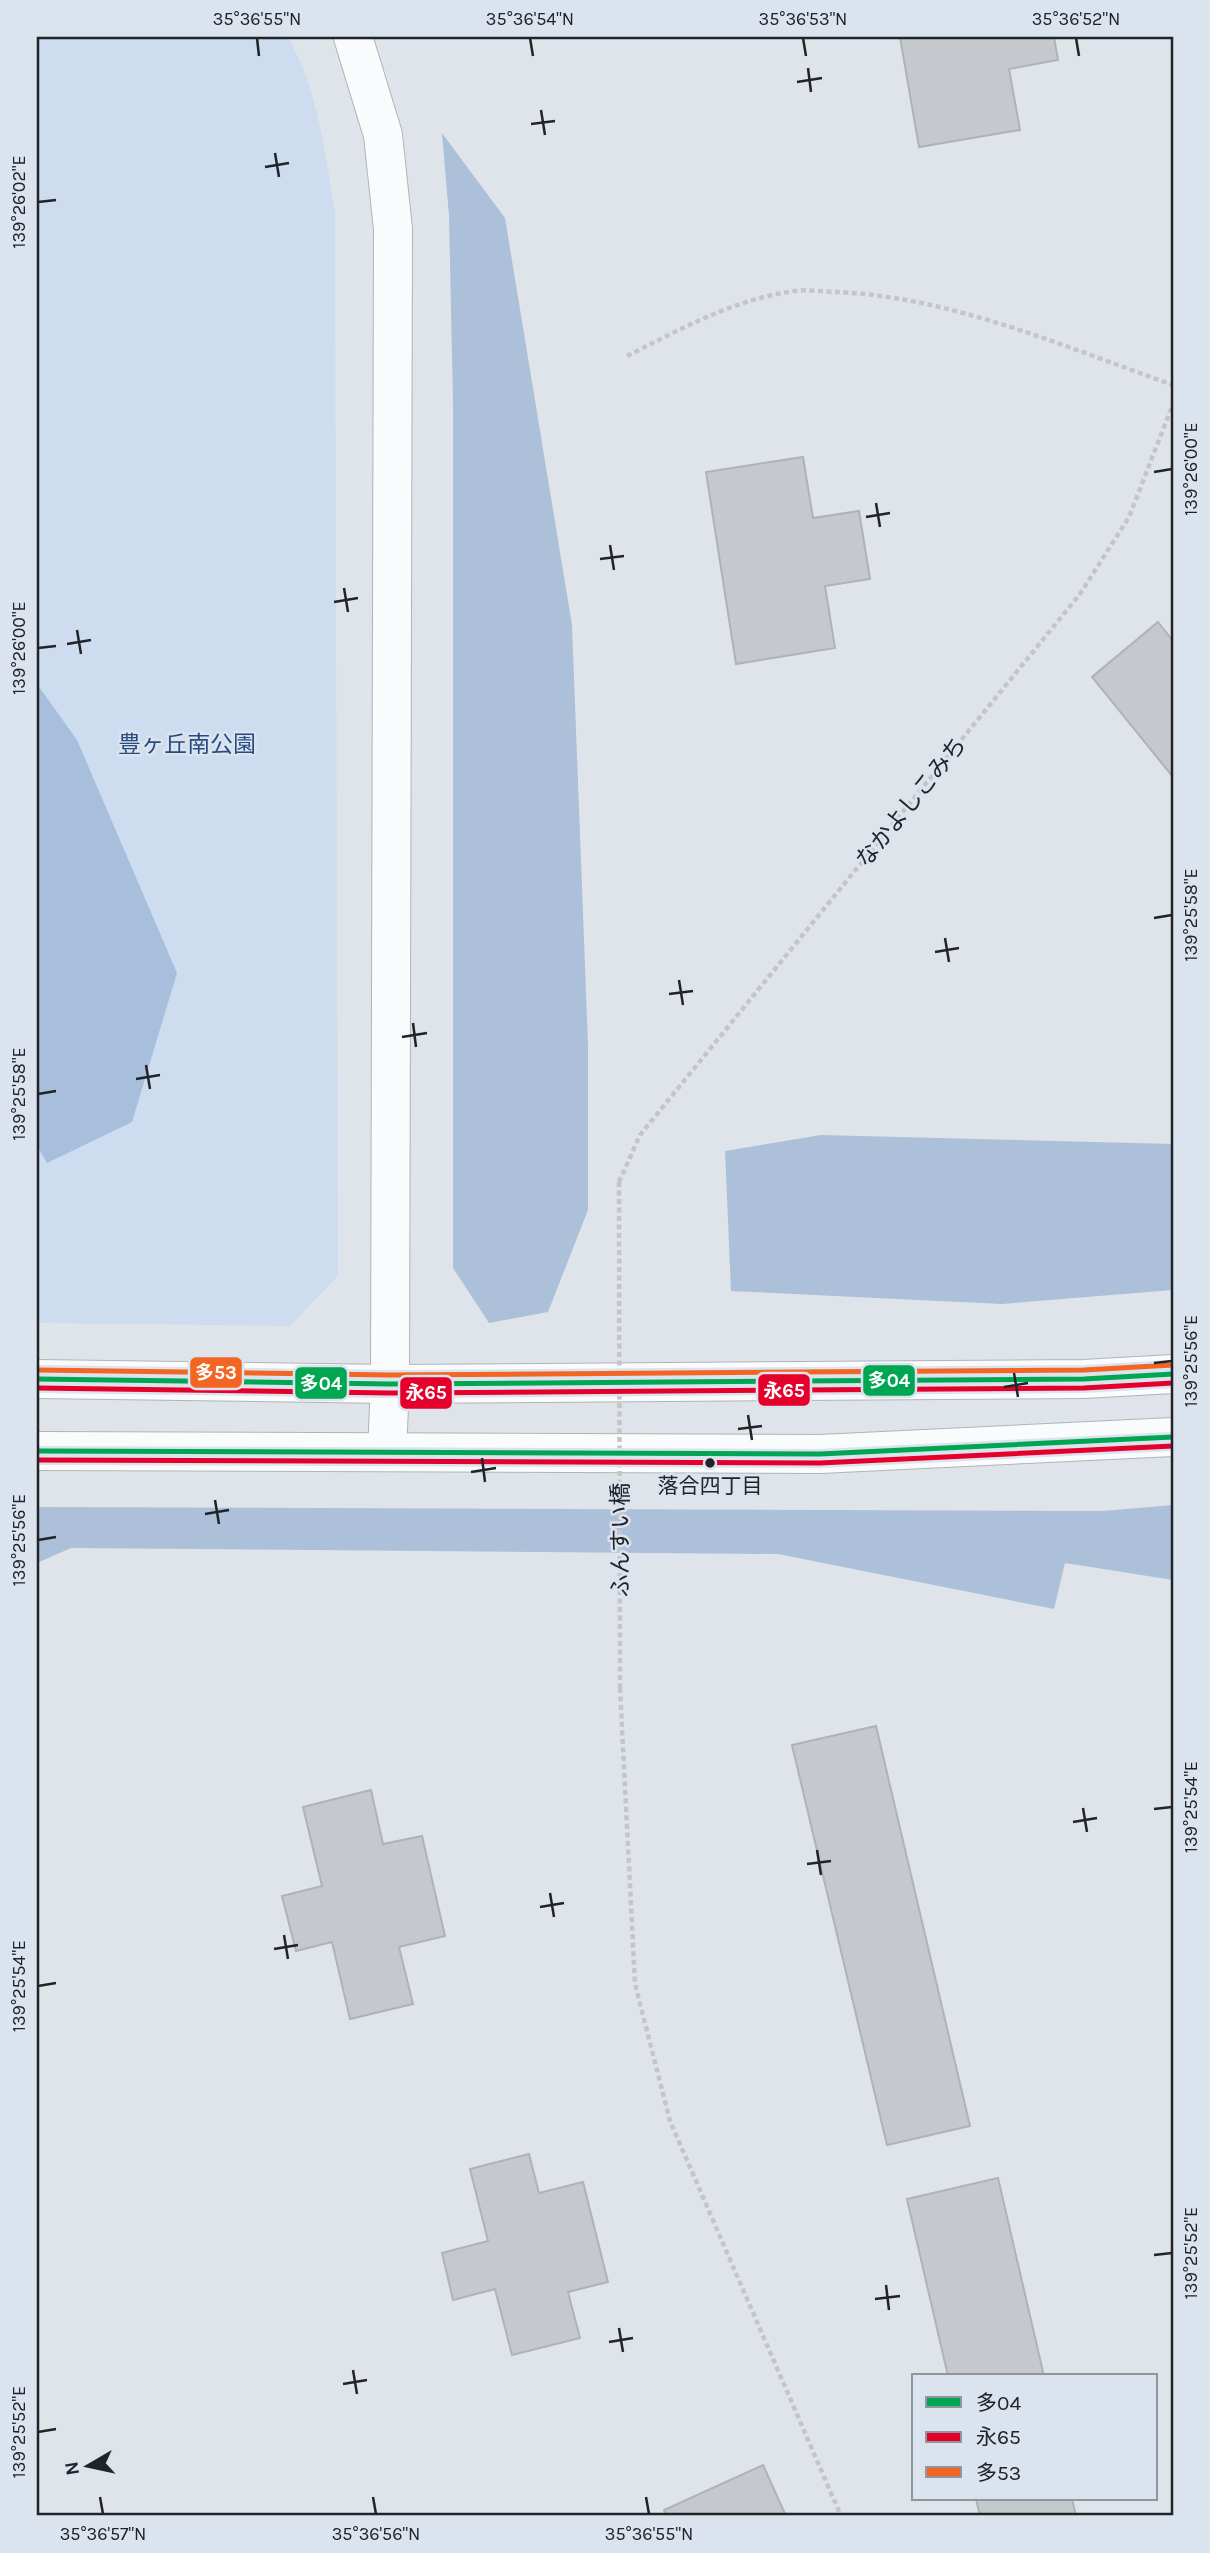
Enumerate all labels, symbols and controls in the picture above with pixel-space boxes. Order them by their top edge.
text: 35°36'55"N [213,8,301,30]
text: 35°36'54"N [486,8,574,30]
text: 35°36'53"N [759,8,847,30]
text: 35°36'52"N [1032,8,1120,30]
text: 139°26'02"E [8,155,30,249]
text: 139°26'00"E [1180,422,1202,516]
text: 139°26'00"E [8,601,30,695]
park label: 豊ヶ丘南公園 [118,731,256,758]
street label: なかよしこみち [850,731,972,873]
text: 139°25'58"E [1180,869,1202,962]
text: 139°25'58"E [8,1048,30,1141]
text: 139°25'56"E [1180,1315,1202,1407]
line badge: 多53 [189,1356,243,1389]
text: 多53 [195,1362,237,1384]
line badge: 多04 [862,1364,916,1397]
line badge: 多04 [294,1366,348,1400]
text: 多04 [868,1370,911,1392]
text: 多04 [300,1373,343,1395]
line badge: 永65 [757,1373,811,1407]
line badge: 永65 [399,1376,453,1410]
text: 永65 [763,1380,805,1402]
text: 永65 [405,1382,447,1404]
marker: 落合四丁目 [703,1456,717,1470]
place label: 落合四丁目 [658,1474,763,1498]
street label: ふんすい橋 [607,1483,634,1597]
text: 139°25'56"E [8,1494,30,1586]
text: 139°25'54"E [1180,1761,1202,1853]
text: 139°25'54"E [8,1940,30,2032]
text: 139°25'52"E [1180,2207,1202,2299]
legend [912,2374,1158,2500]
text: 139°25'52"E [8,2386,30,2478]
text: 多04 [976,2391,1021,2415]
text: 永65 [976,2425,1021,2449]
north arrow [52,2430,122,2500]
text: N [60,2460,84,2477]
text: 多53 [976,2461,1021,2485]
text: 35°36'57"N [60,2523,146,2545]
text: 35°36'56"N [332,2523,420,2545]
text: 35°36'55"N [605,2523,693,2545]

